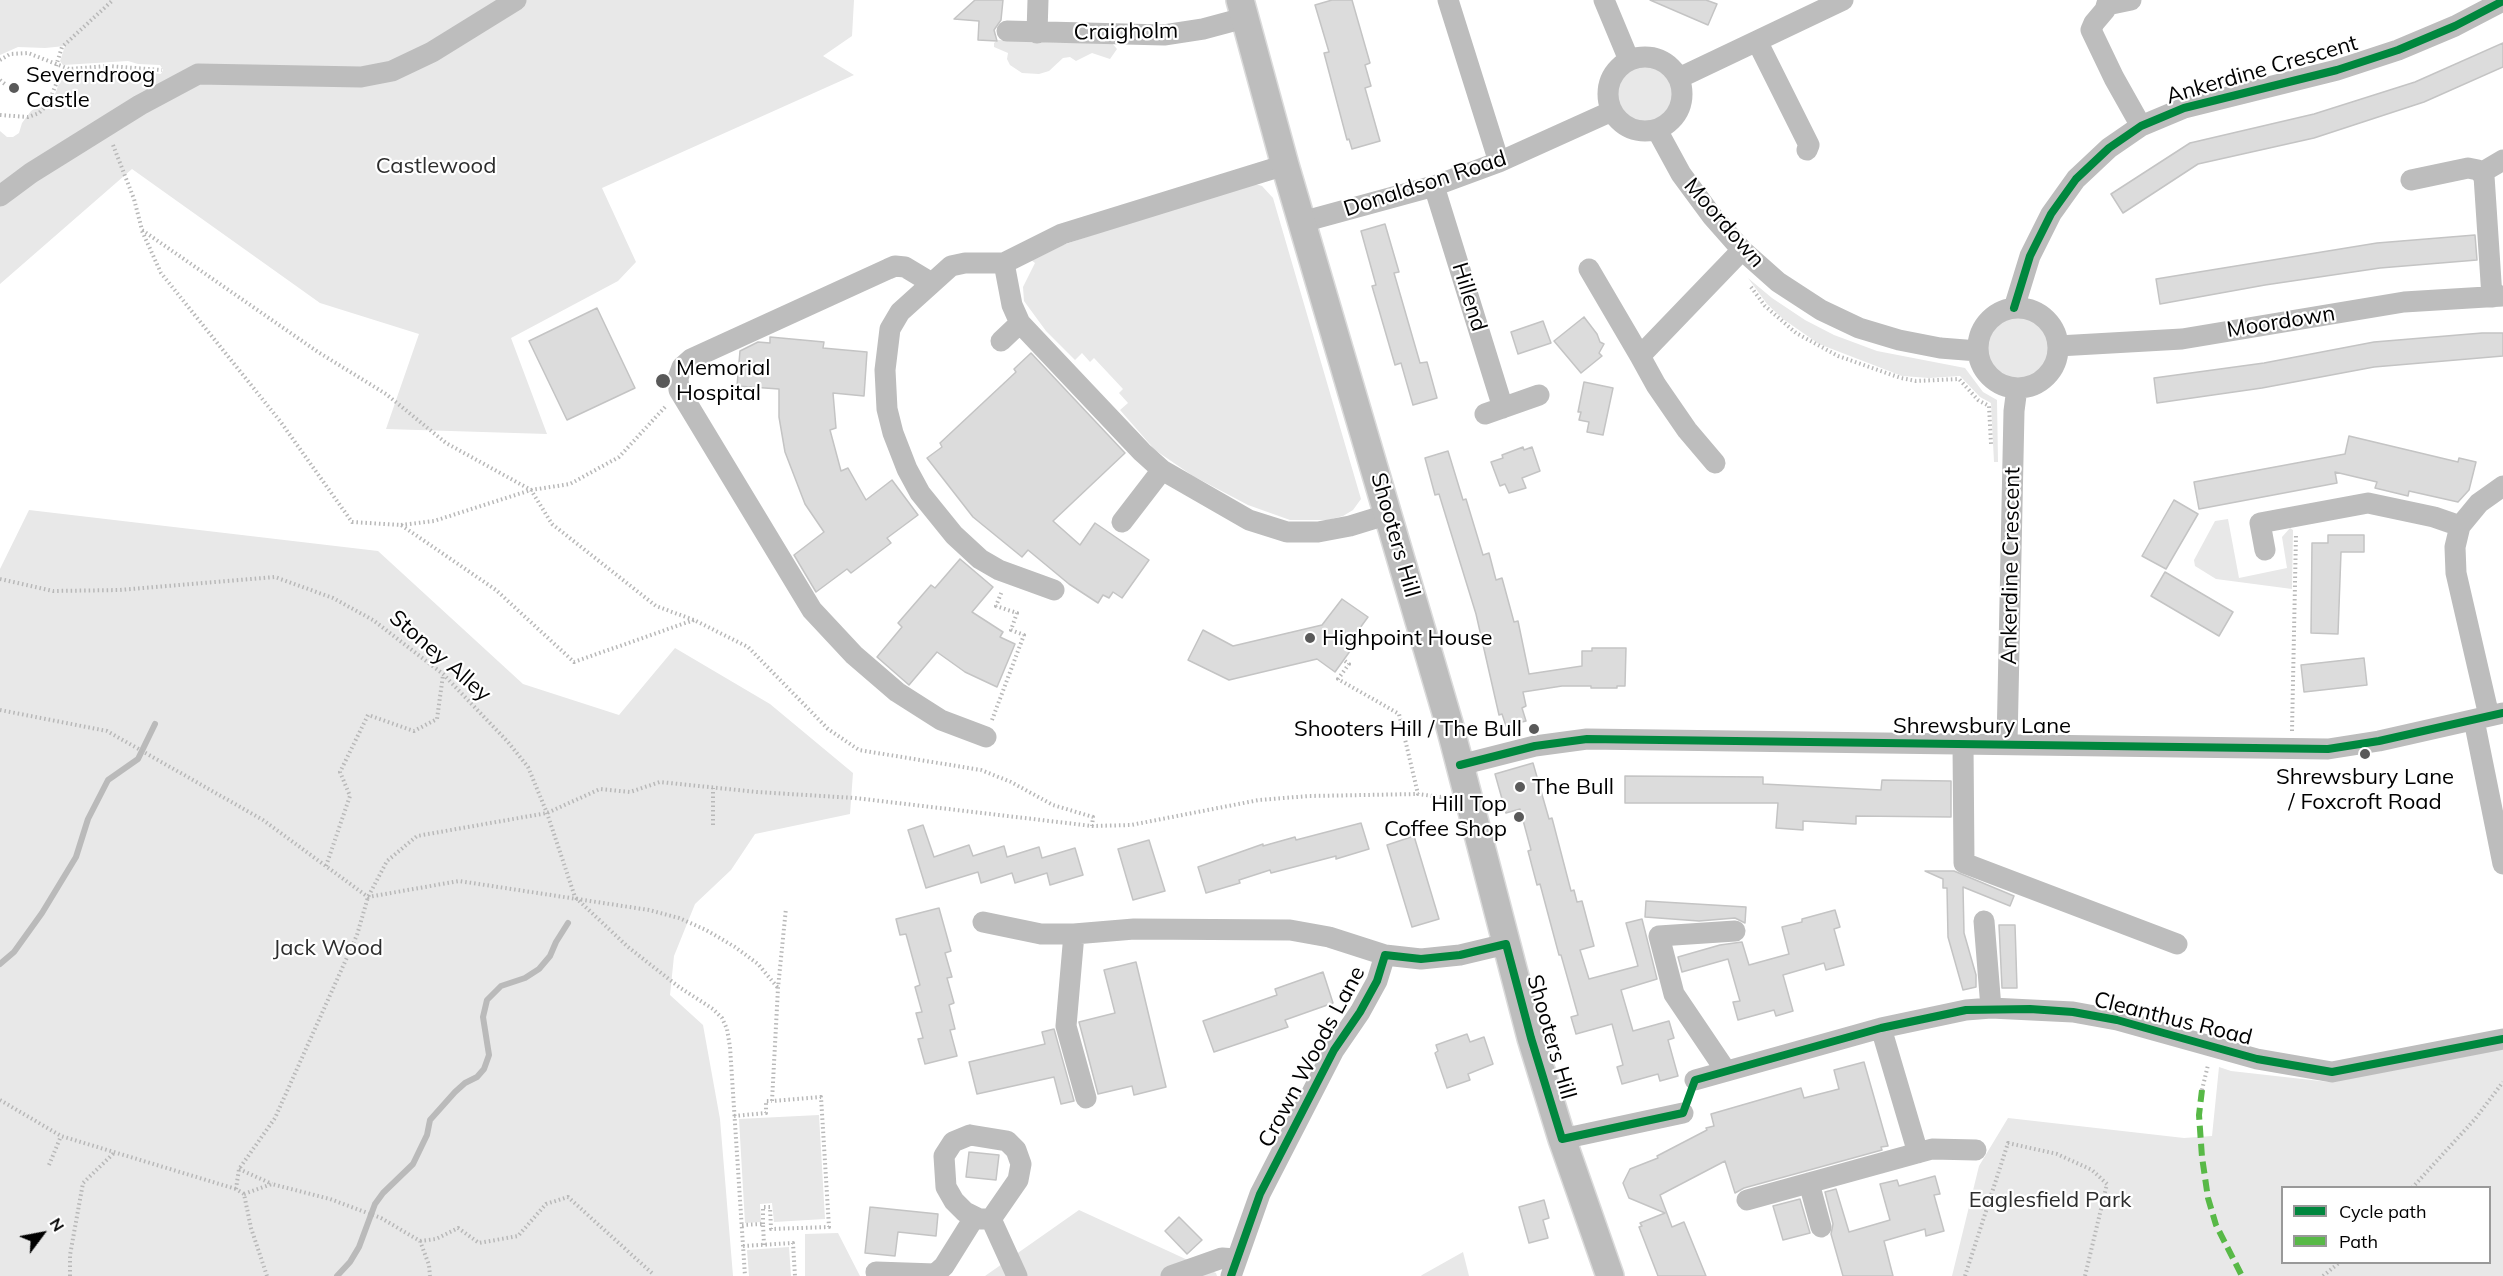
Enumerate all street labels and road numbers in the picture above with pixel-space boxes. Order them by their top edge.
street label: Craigholm [1073,18,1179,46]
street label: Ankerdine Crescent [2163,30,2361,110]
street label: Donaldson Road [1340,145,1510,223]
street label: Moordown [1678,173,1770,273]
street label: Hillend [1446,259,1492,335]
street label: Moordown [2225,300,2337,344]
street label: Ankerdine Crescent [1996,467,2026,665]
street label: Shooters Hill [1365,470,1425,600]
street label: Stoney Alley [384,605,496,707]
street label: Shrewsbury Lane [1893,713,2071,739]
street label: Crown Woods Lane [1253,962,1371,1152]
street label: Shooters Hill [1521,972,1581,1102]
street label: Cleanthus Road [2091,987,2255,1051]

